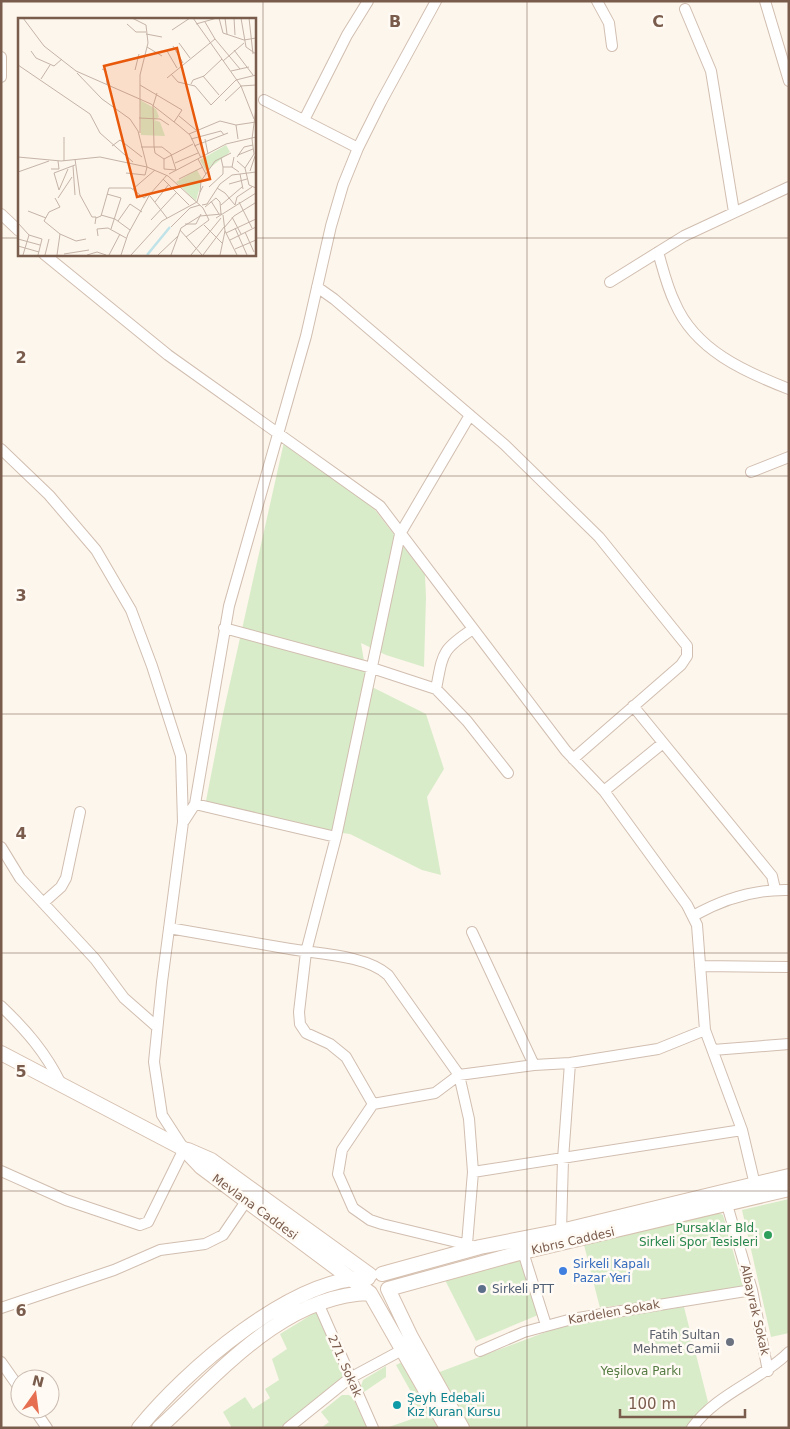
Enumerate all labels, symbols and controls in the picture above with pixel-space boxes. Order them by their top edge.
text: B [389,12,401,31]
text: C [652,12,664,31]
inset map [18,18,255,255]
text: 2 [15,348,27,367]
text: 3 [15,586,27,605]
text: 4 [15,824,27,843]
text: 5 [15,1062,27,1081]
street label: Mevlana Caddesi [210,1171,300,1243]
place label: Pursaklar Bld. Sirkeli Spor Tesisleri [639,1221,758,1249]
street label: Kıbrıs Caddesi [530,1225,616,1257]
marker: Pursaklar Bld. Sirkeli Spor Tesisleri [762,1229,774,1241]
place label: Sirkeli Kapalı Pazar Yeri [573,1257,650,1285]
street label: Albayrak Sokak [738,1263,772,1357]
marker: Sirkeli Kapalı Pazar Yeri [557,1265,569,1277]
place label: Sirkeli PTT [492,1282,555,1296]
marker: Sirkeli PTT [476,1283,488,1295]
street label: Kardelen Sokak [567,1297,661,1327]
text: 6 [15,1301,27,1320]
place label: Fatih Sultan Mehmet Camii [633,1328,720,1356]
street label: 271. Sokak [325,1333,365,1399]
marker: Fatih Sultan Mehmet Camii [724,1336,736,1348]
park label: Yeşilova Parkı [600,1364,681,1378]
north arrow [10,1369,60,1419]
text: N [31,1372,46,1391]
scale bar [620,1386,745,1418]
place label: Şeyh Edebali Kız Kuran Kursu [407,1391,501,1419]
text: 100 m [628,1395,676,1413]
marker: Şeyh Edebali Kız Kuran Kursu [391,1399,403,1411]

